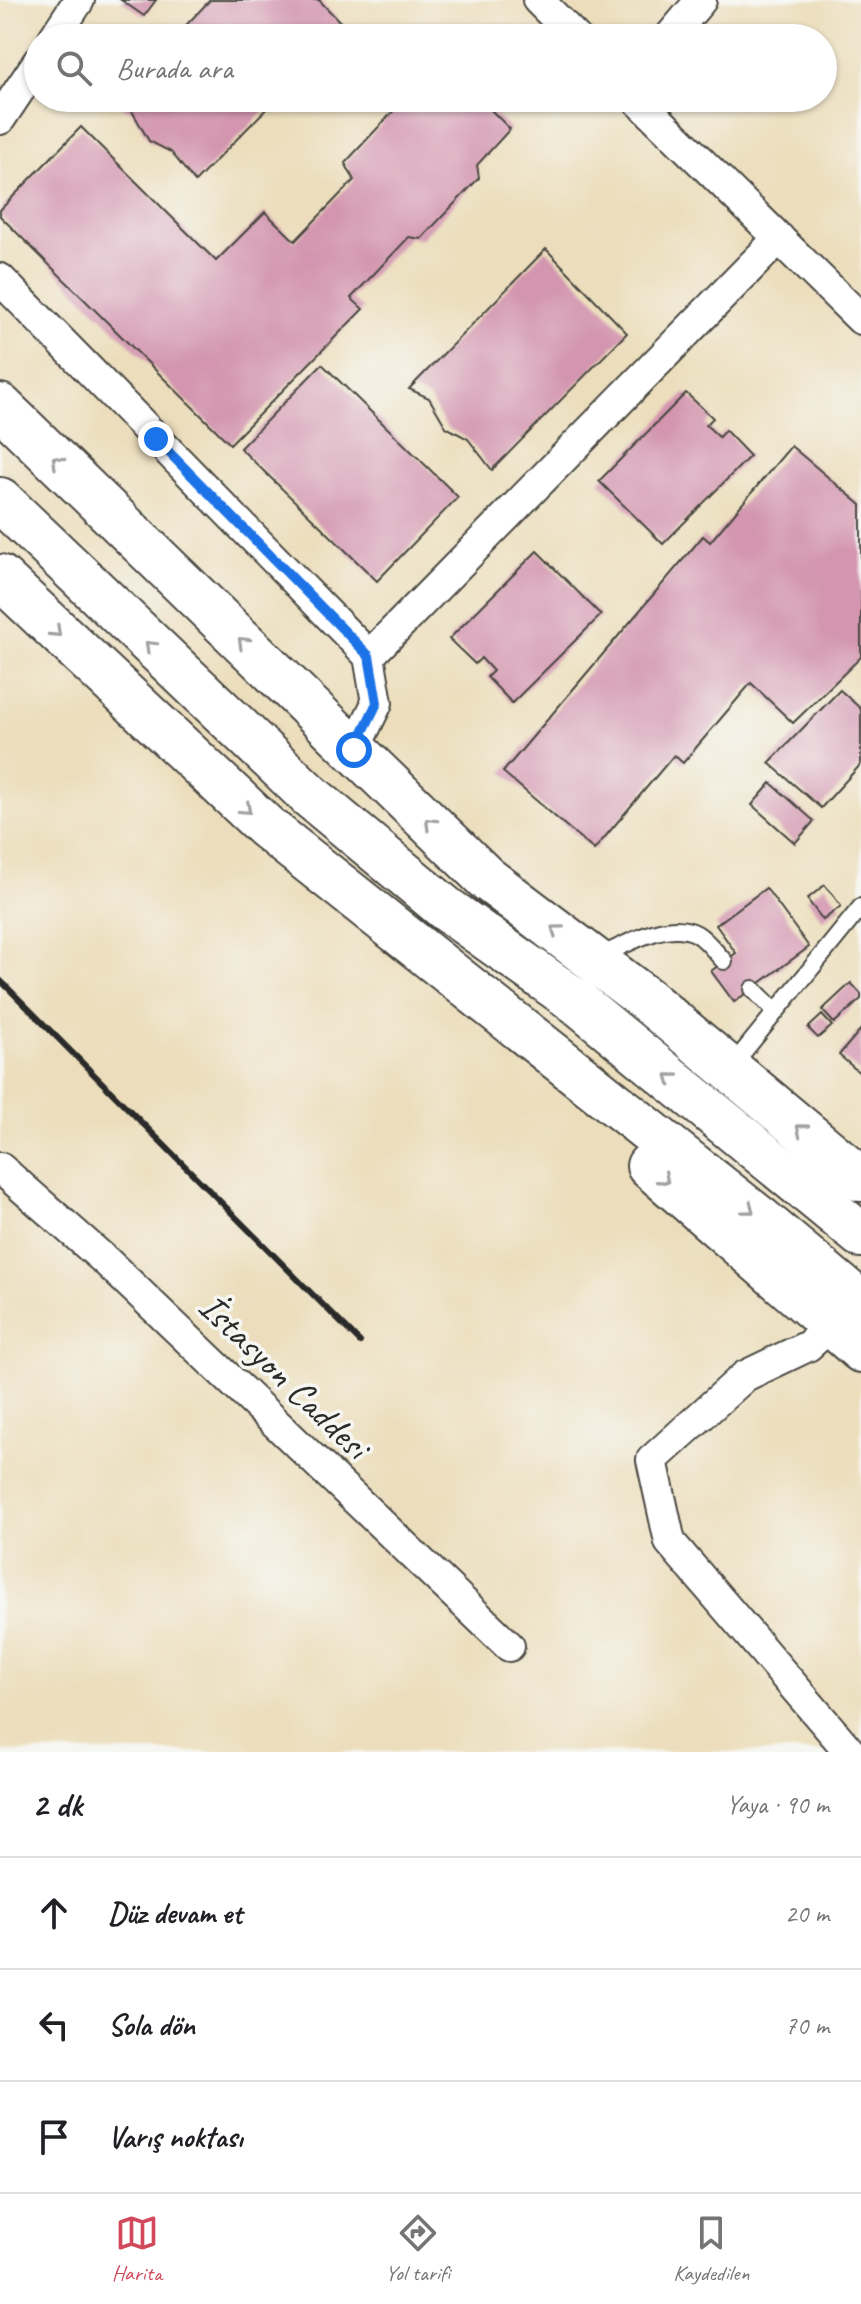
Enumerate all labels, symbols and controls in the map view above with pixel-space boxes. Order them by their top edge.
search box [24,24,837,112]
icon: search [52,46,96,90]
text: Burada ara [116,49,233,87]
route end [138,421,174,457]
one-way arrow [52,456,66,470]
one-way arrow [46,623,61,637]
one-way arrow [238,637,252,652]
one-way arrow [145,641,159,655]
route start [336,732,372,768]
one-way arrow [237,799,252,813]
one-way arrow [425,818,439,833]
one-way arrow [550,926,564,940]
one-way arrow [666,1073,680,1088]
one-way arrow [796,1124,811,1139]
one-way arrow [654,1169,669,1184]
one-way arrow [740,1200,755,1214]
street label: İstasyon Caddesi [189,1283,382,1472]
text: 2 dk [32,1783,82,1826]
text: Yaya · 90 m [726,1788,829,1821]
icon: ahead [32,1891,76,1935]
text: Düz devam et [108,1894,242,1932]
text: 20 m [785,1897,829,1930]
icon: left [32,2003,76,2047]
text: Sola dön [108,2006,195,2044]
text: 70 m [785,2009,829,2042]
icon: arrive [32,2115,76,2159]
text: Varış noktası [108,2118,243,2156]
tab: Harita [112,2211,162,2287]
tab: Yol tarifi [385,2211,450,2287]
tab: Kaydedilen [673,2211,749,2287]

